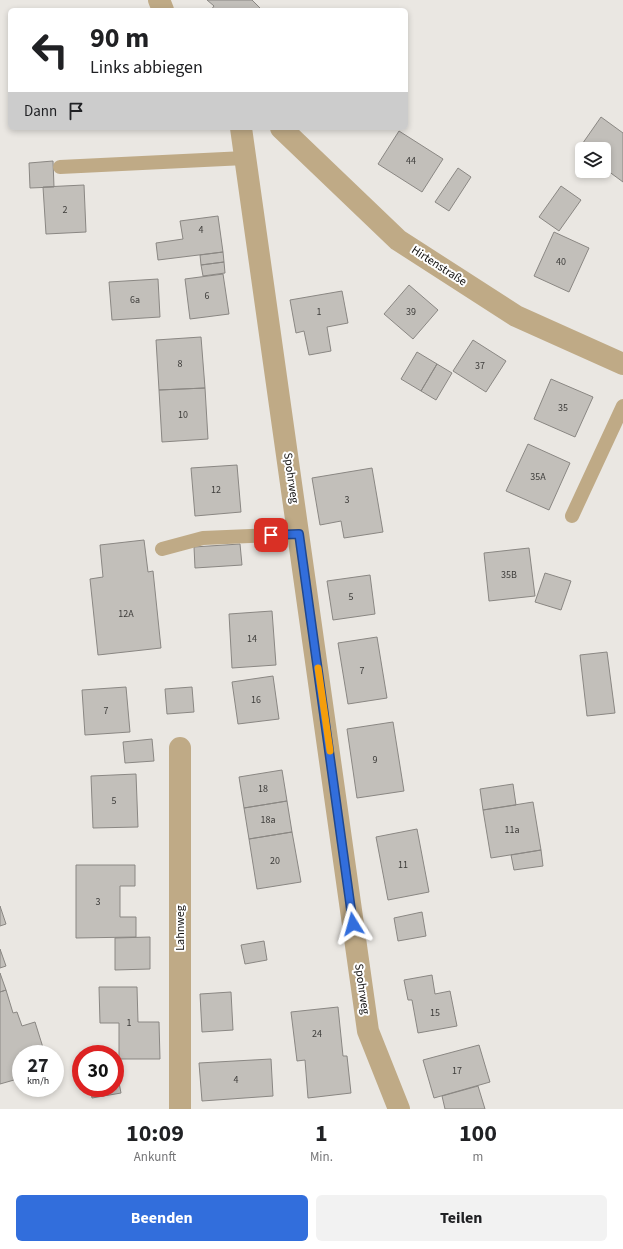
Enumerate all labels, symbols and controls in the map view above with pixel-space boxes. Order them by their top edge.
text: 90 m [90,18,149,58]
icon: left [24,24,76,76]
text: Links abbiegen [90,55,203,80]
icon: arrive [65,100,87,122]
text: Dann [24,101,57,122]
map controls [575,142,611,178]
button: layers [575,142,611,178]
house number: 44 [406,154,416,168]
house number: 2 [63,203,68,217]
house number: 4 [199,223,204,237]
street label: Hirtenstraße [408,242,470,290]
house number: 40 [556,255,566,269]
house number: 6 [205,289,210,303]
house number: 6a [130,293,140,307]
house number: 1 [317,305,322,319]
house number: 39 [406,305,416,319]
house number: 8 [178,357,183,371]
house number: 37 [475,359,485,373]
house number: 35 [558,401,568,415]
house number: 10 [178,408,188,422]
street label: Spohrweg [279,452,303,504]
house number: 35A [530,470,546,484]
house number: 12 [211,483,221,497]
house number: 3 [345,493,350,507]
pin [254,518,288,552]
icon: arrive [260,524,282,546]
house number: 35B [501,568,517,582]
house number: 5 [349,590,354,604]
house number: 12A [118,607,134,621]
house number: 14 [247,632,257,646]
house number: 7 [360,664,365,678]
house number: 16 [251,693,261,707]
house number: 7 [104,704,109,718]
house number: 9 [373,753,378,767]
house number: 18 [258,782,268,796]
house number: 5 [112,794,117,808]
house number: 18a [261,813,275,827]
house number: 11a [505,823,519,837]
house number: 20 [270,854,280,868]
house number: 11 [398,858,408,872]
house number: 3 [96,895,101,909]
position arrow [332,903,374,945]
street label: Lahnweg [172,905,189,951]
street label: Spohrweg [350,963,374,1015]
house number: 15 [430,1006,440,1020]
house number: 1 [127,1016,132,1030]
house number: 24 [312,1027,322,1041]
speed limit sign: 30 [72,1045,124,1097]
text: 27 [27,1052,49,1080]
house number: 17 [452,1064,462,1078]
house number: 4 [234,1073,239,1087]
text: km/h [27,1074,49,1088]
text: 10:09 [126,1116,184,1151]
text: 1 [315,1116,328,1151]
text: 100 [459,1116,497,1151]
text: Ankunft [134,1148,176,1166]
text: Min. [310,1148,333,1166]
text: m [473,1148,483,1166]
button: Beenden [16,1195,308,1241]
button: Teilen [316,1195,607,1241]

